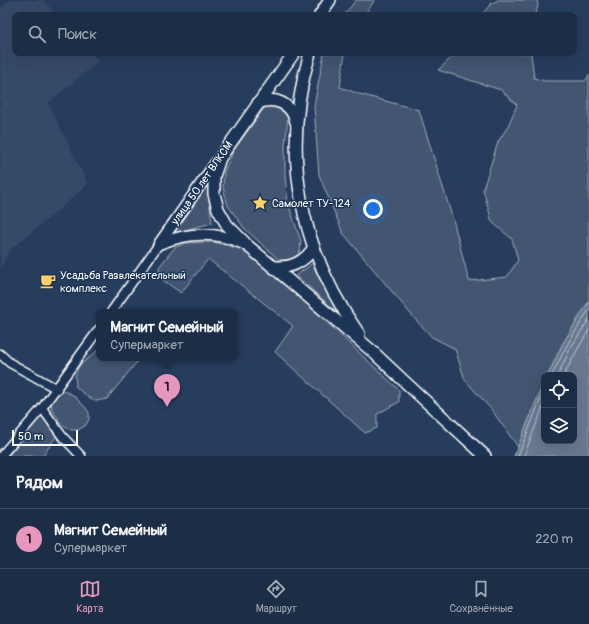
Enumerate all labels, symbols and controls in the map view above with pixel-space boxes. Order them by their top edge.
search box [12,12,577,56]
icon: search [26,23,48,45]
text: Поиск [58,25,97,44]
street label: улица 50 лет ВЛКСМ [168,139,236,228]
place icon: Самолет ТУ-124 [251,194,269,212]
place label: Самолет ТУ-124 [272,197,351,210]
your location [363,199,383,219]
place label: Усадьба Развлекательный комплекс [60,269,186,295]
cafe icon: Усадьба Развлекательный комплекс [39,272,57,290]
popup [96,309,238,361]
text: Магнит Семейный [110,318,224,337]
text: Супермаркет [110,337,183,353]
map controls [541,372,577,444]
button: locate [541,372,577,408]
pin: 1 [154,374,180,407]
button: layers [541,408,577,444]
scale bar [12,428,78,447]
text: 50 m [18,430,44,443]
text: Рядом [16,472,63,493]
text: Магнит Семейный [54,521,167,540]
text: 1 [26,531,32,547]
text: 220 m [535,531,573,547]
text: Супермаркет [54,540,127,556]
tab: Карта [76,578,103,615]
tab: Маршрут [256,578,297,615]
tab: Сохранённые [449,578,513,615]

